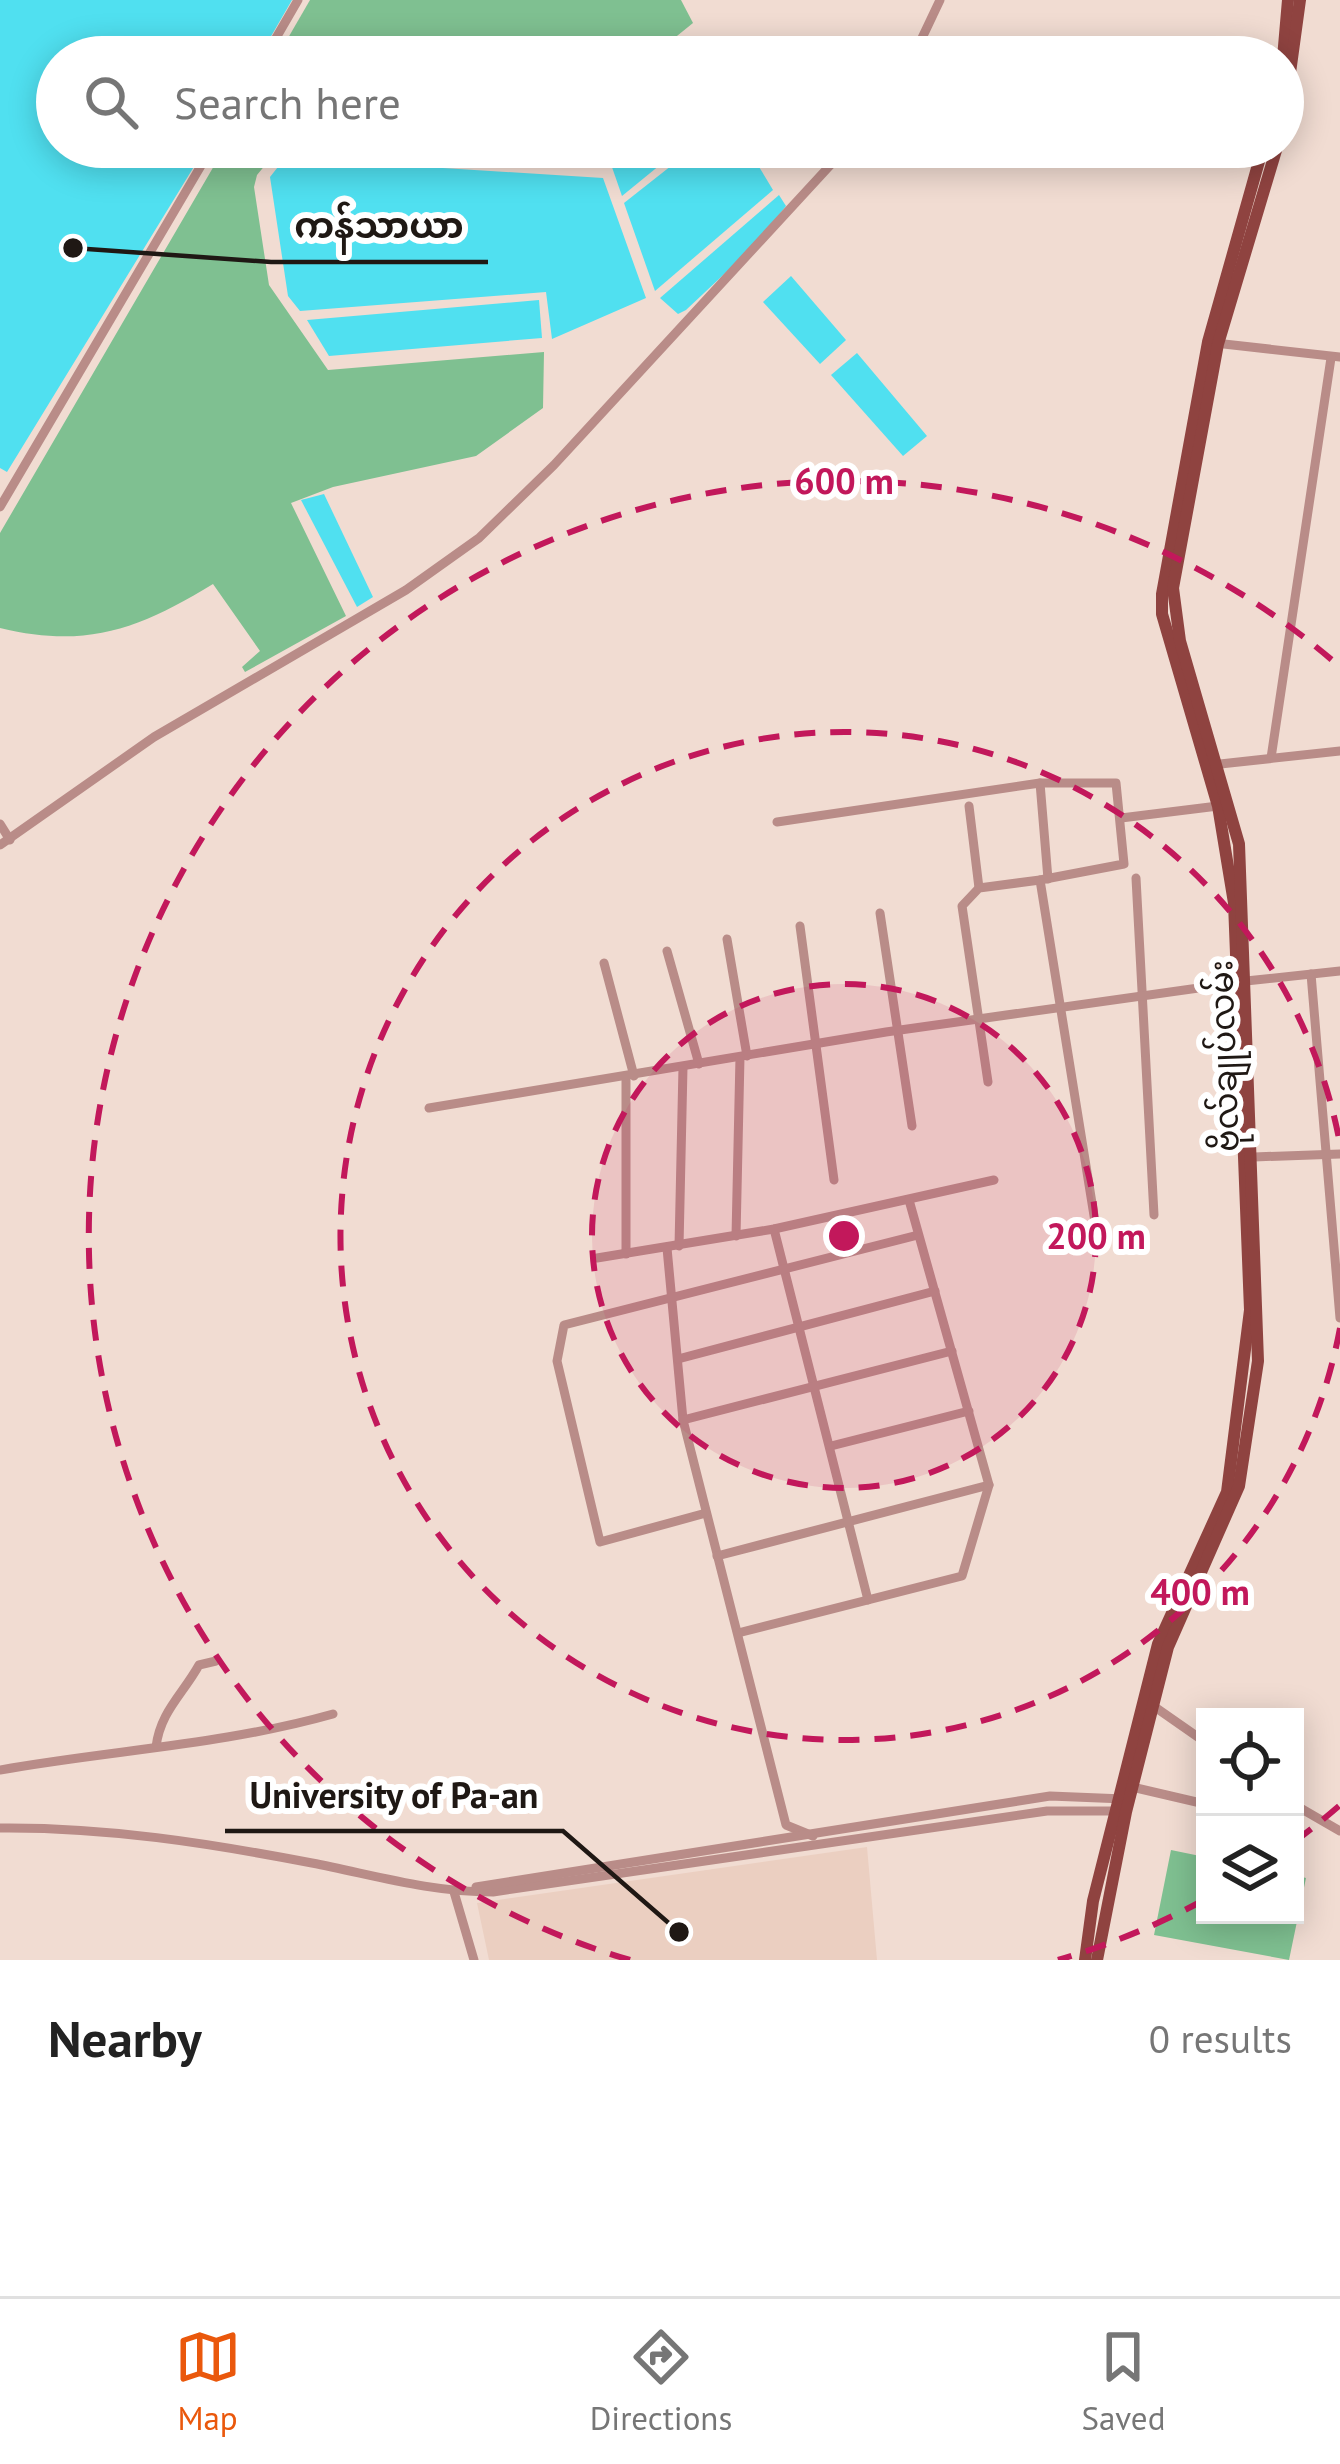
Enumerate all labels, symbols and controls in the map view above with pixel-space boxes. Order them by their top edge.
search box [36,36,1304,168]
icon: search [78,69,144,135]
text: Search here [174,73,401,131]
callout: ကန်သာယာ [271,190,488,262]
text: ကန်သာယာ [294,201,464,255]
text: 600 m [794,457,894,504]
street label: ဗိုလ်ချုပ်လမ်း [1198,959,1254,1153]
text: 200 m [1046,1212,1146,1259]
centre of rings [823,1215,865,1257]
text: 400 m [1150,1568,1250,1615]
map controls [1196,1708,1304,1924]
button: locate [1196,1708,1304,1816]
callout: University of Pa-an [225,1759,563,1831]
text: University of Pa-an [250,1771,538,1818]
button: layers [1196,1816,1304,1924]
text: Nearby [48,2005,202,2071]
text: 0 results [1149,2013,1292,2064]
tab: Map [175,2324,241,2439]
tab: Directions [590,2324,732,2439]
tab: Saved [1081,2324,1165,2439]

